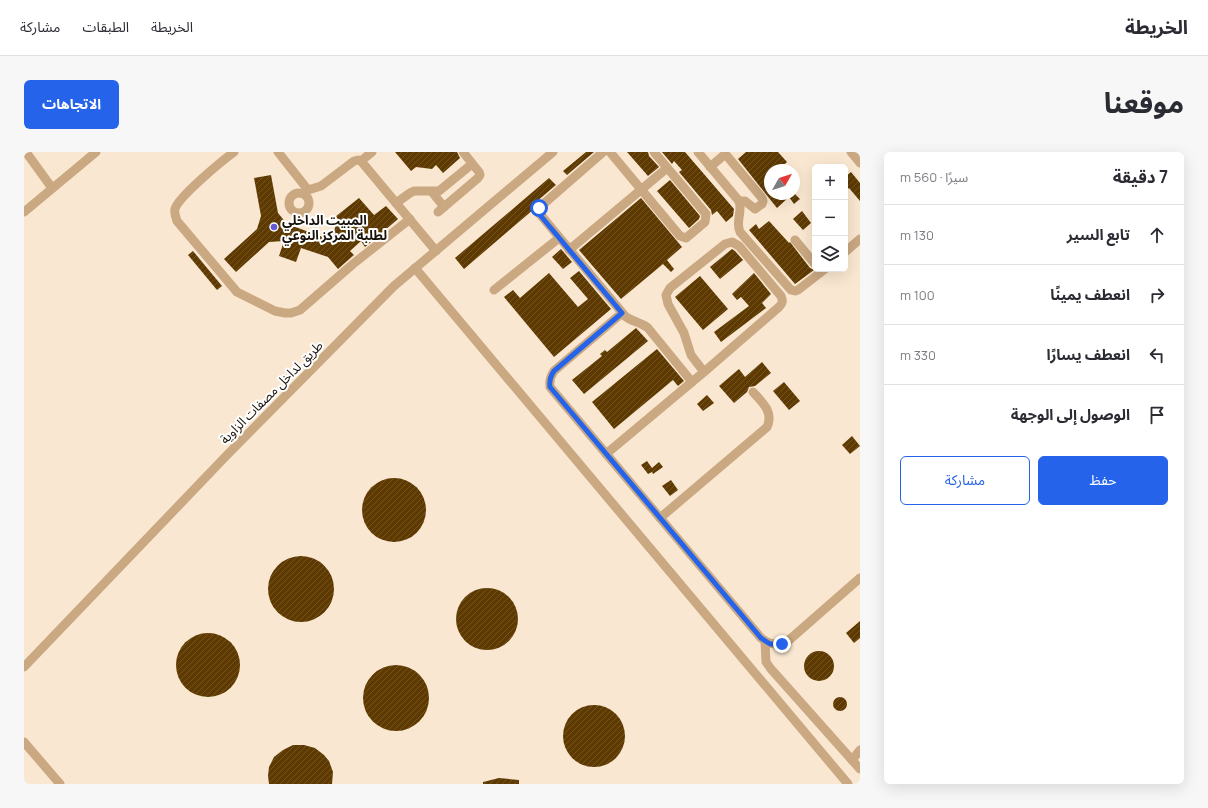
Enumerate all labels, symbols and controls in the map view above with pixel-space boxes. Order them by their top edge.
text: الخريطة [1125,14,1188,40]
text: مشاركة [20,17,60,36]
text: الطبقات [82,17,129,36]
text: الخريطة [151,17,193,36]
button: الاتجاهات [24,80,119,129]
text: موقعنا [1104,83,1184,121]
north arrow [764,164,800,200]
map controls [812,164,848,272]
button: + [812,164,848,200]
text: 7 دقيقة [1113,165,1168,188]
text: سيرًا · 560 m [900,168,968,186]
route start [530,199,548,217]
button: − [812,200,848,236]
place label: المبيت الداخلي لطلبة المركز النوعي [282,211,387,246]
marker: المبيت الداخلي لطلبة المركز النوعي [269,222,279,232]
text: تابع السير [1067,224,1130,245]
icon: ahead [1146,224,1168,246]
text: 130 m [900,226,934,244]
button: layers [812,236,848,272]
text: انعطف يمينًا [1050,284,1130,305]
icon: right [1146,284,1168,306]
text: 100 m [900,286,935,304]
street label: طريق لداخل مصفات الزاوية [215,336,327,448]
text: انعطف يسارًا [1046,344,1130,365]
icon: left [1146,344,1168,366]
text: 330 m [900,346,936,364]
text: الوصول إلى الوجهة [1011,404,1130,425]
icon: arrive [1146,404,1168,426]
button: مشاركة [900,456,1030,505]
button: حفظ [1038,456,1168,505]
route end [773,635,791,653]

